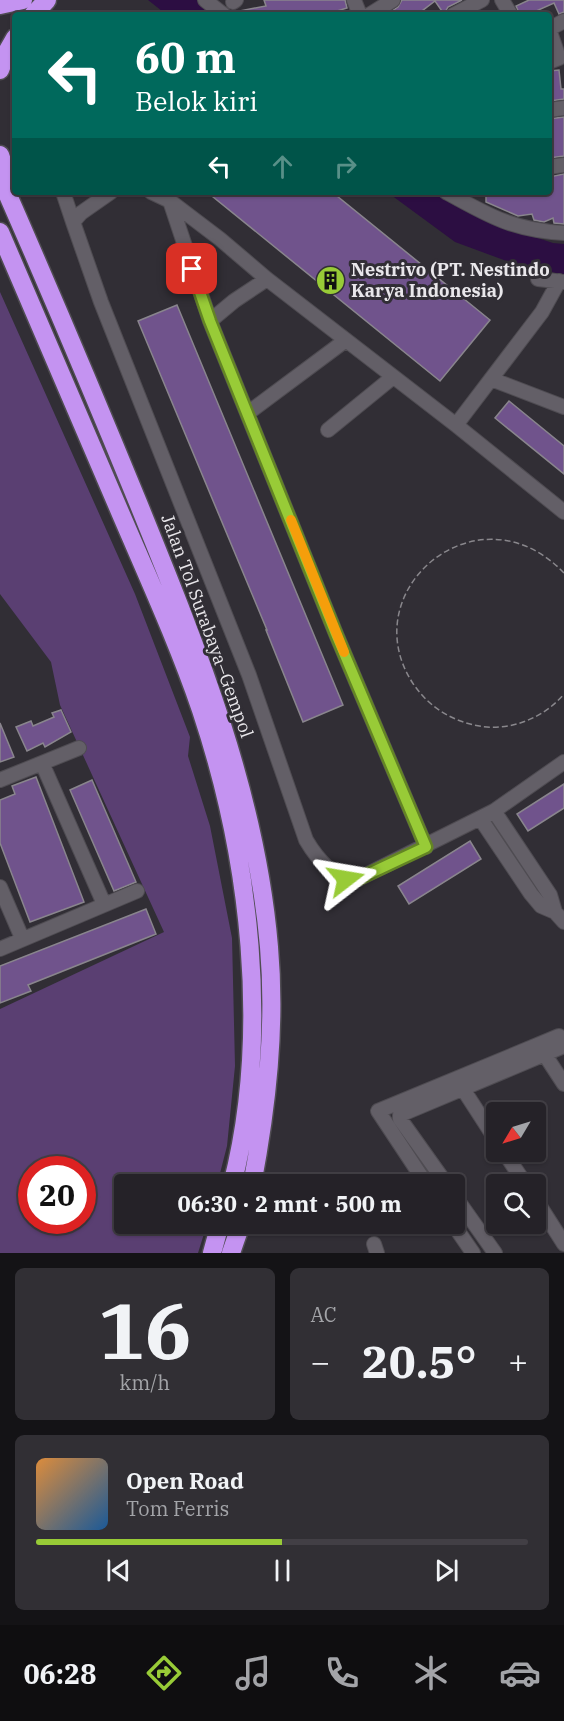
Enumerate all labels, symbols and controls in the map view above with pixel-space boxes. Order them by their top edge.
text: 60 m [135,30,236,85]
icon: left [36,36,114,114]
text: Belok kiri [135,83,258,118]
icon: left [203,150,236,183]
icon: ahead [266,150,299,183]
icon: right [329,150,362,183]
pin [166,243,217,294]
icon: arrive [175,252,208,285]
place label: Nestrivo (PT. Nestindo Karya Indonesia) [351,258,550,302]
building icon: Nestrivo (PT. Nestindo Karya Indonesia) [314,264,346,296]
street label: Jalan Tol Surabaya–Gempol [156,511,259,741]
position arrow [314,847,378,911]
north arrow [486,1102,546,1162]
map controls [486,1102,546,1234]
speed limit sign: 20 [18,1156,96,1234]
button: search [486,1174,546,1234]
text: 06:30 · 2 mnt · 500 m [177,1189,402,1218]
text: 16 [98,1279,192,1380]
text: AC [311,1301,337,1328]
text: 20.5° [362,1332,477,1390]
text: − [311,1340,330,1383]
text: + [508,1340,528,1383]
text: km/h [119,1369,170,1396]
text: Open Road [126,1466,244,1495]
text: Tom Ferris [126,1495,229,1522]
icon: previous [102,1554,135,1587]
icon: pause [266,1554,299,1587]
icon: next [430,1554,463,1587]
icon: directions [143,1652,185,1694]
icon: music [232,1652,274,1694]
icon: phone [321,1652,363,1694]
icon: climate [410,1652,452,1694]
icon: car [499,1652,541,1694]
text: 06:28 [23,1656,96,1691]

